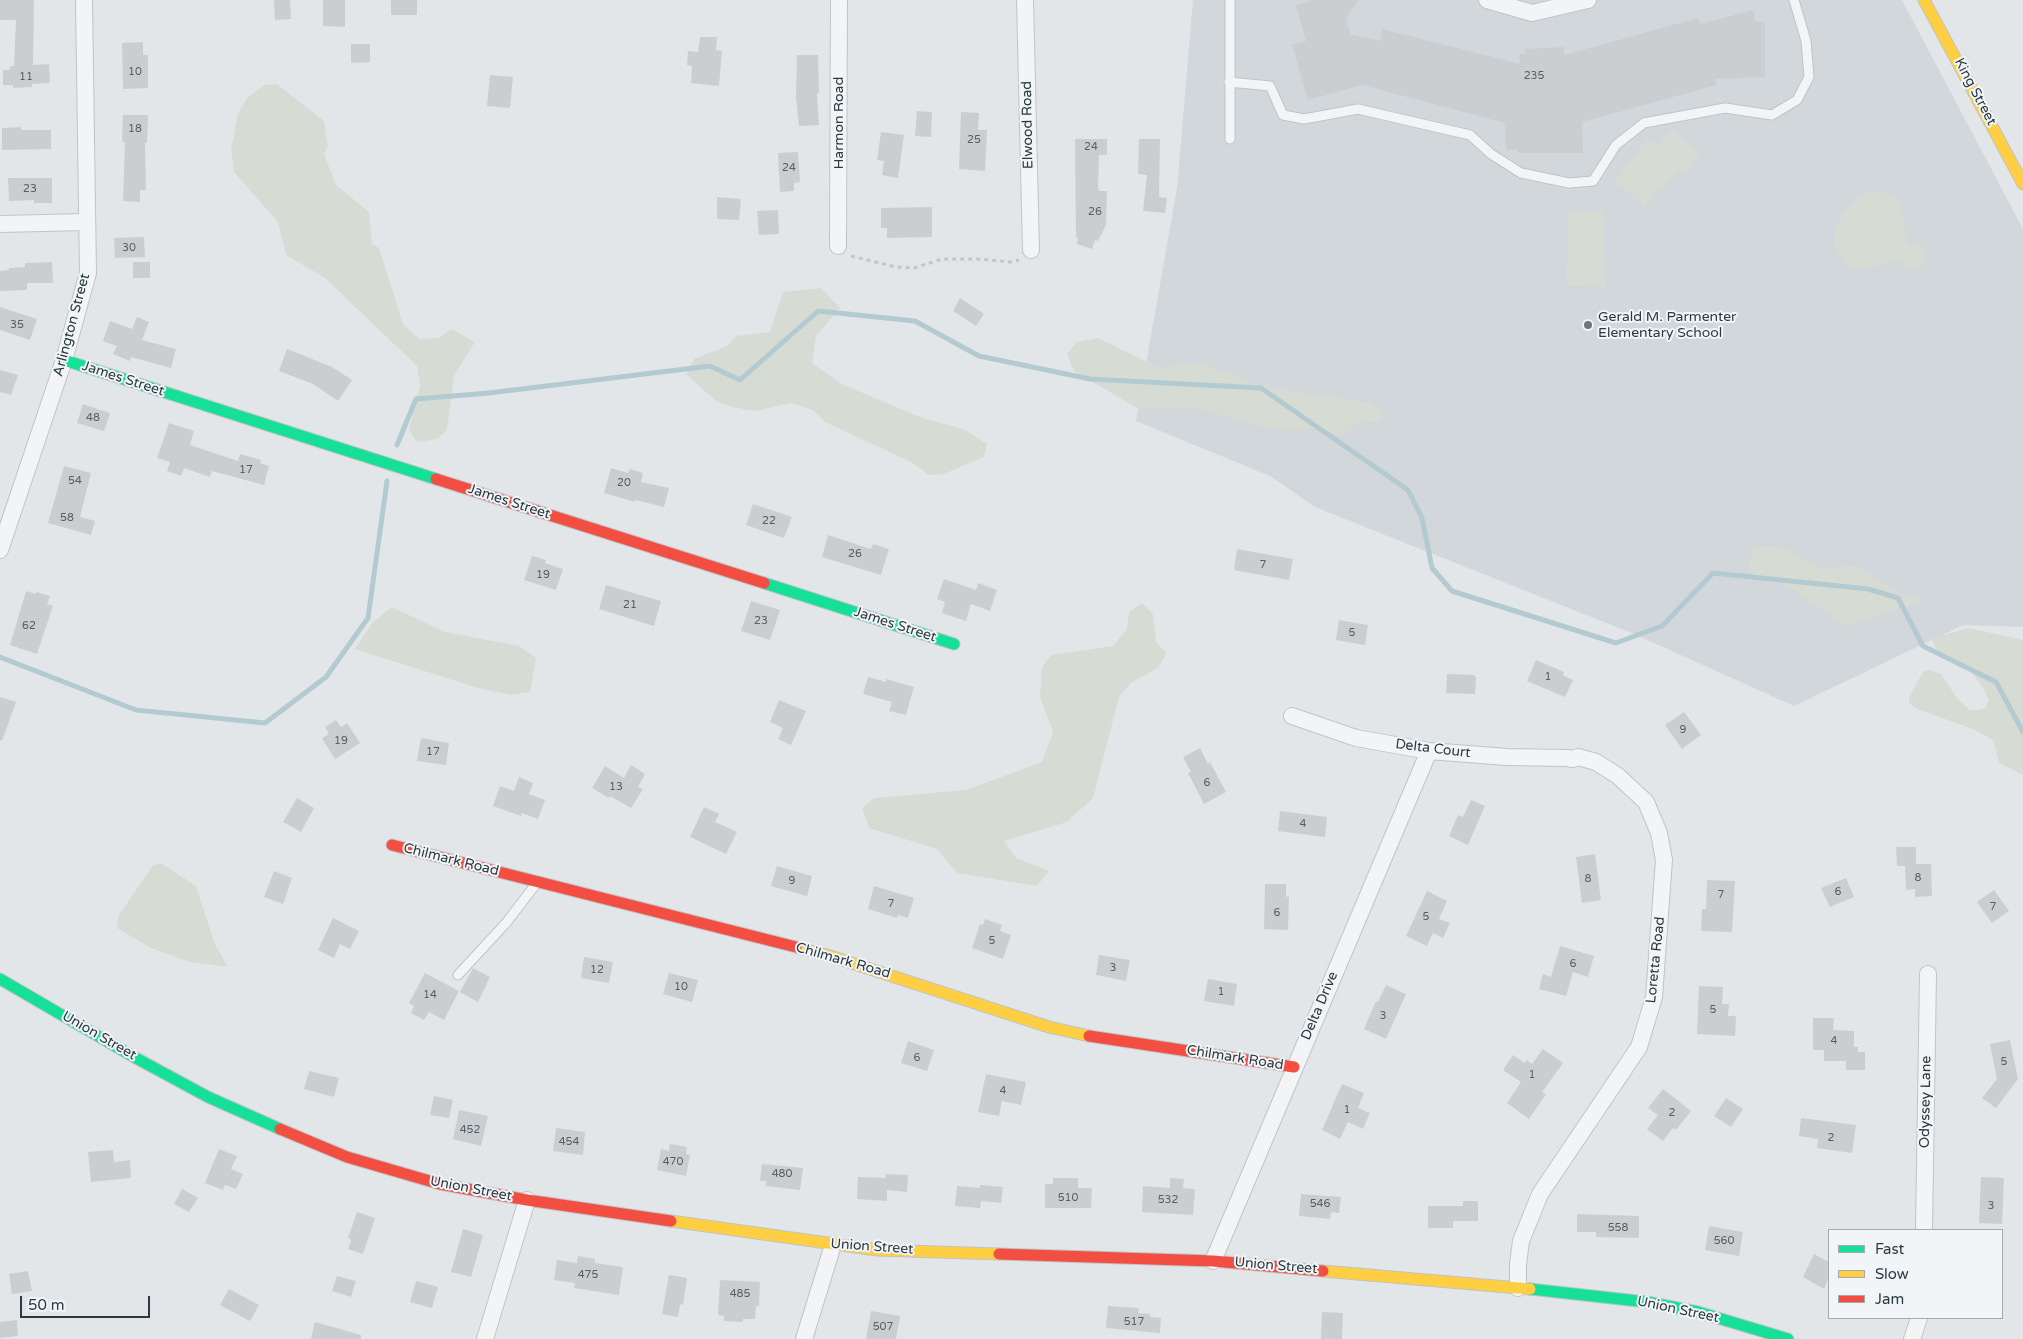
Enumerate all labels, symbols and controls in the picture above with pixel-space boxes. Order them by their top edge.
street label: King Street [1950,55,2000,129]
house number: 10 [128,65,142,79]
house number: 235 [1524,69,1544,83]
house number: 11 [19,70,33,84]
street label: Harmon Road [831,77,847,169]
street label: Elwood Road [1019,81,1037,169]
house number: 18 [128,122,142,136]
house number: 25 [967,133,981,147]
house number: 24 [1084,140,1098,154]
house number: 24 [782,161,796,175]
house number: 23 [23,182,37,196]
house number: 26 [1088,205,1102,219]
house number: 30 [122,241,136,255]
street label: Arlington Street [50,272,94,378]
place label: Gerald M. Parmenter Elementary School [1598,309,1736,342]
house number: 35 [10,318,24,332]
marker: Gerald M. Parmenter Elementary School [1582,319,1594,331]
street label: James Street [80,358,166,400]
house number: 48 [86,411,100,425]
house number: 17 [239,463,253,477]
house number: 54 [68,474,82,488]
house number: 20 [617,476,631,490]
street label: James Street [466,481,552,523]
house number: 58 [60,511,74,525]
house number: 22 [762,514,776,528]
house number: 26 [848,547,862,561]
house number: 7 [1260,558,1266,572]
house number: 19 [536,568,550,582]
house number: 21 [623,598,637,612]
street label: James Street [852,604,938,646]
house number: 23 [754,614,768,628]
house number: 62 [22,619,36,633]
house number: 5 [1349,626,1355,640]
house number: 1 [1545,670,1551,684]
house number: 9 [1680,723,1686,737]
house number: 19 [334,734,348,748]
street label: Delta Court [1394,736,1472,762]
house number: 17 [426,745,440,759]
house number: 6 [1204,776,1210,790]
house number: 13 [609,780,623,794]
house number: 4 [1300,817,1306,831]
street label: Chilmark Road [402,840,500,880]
house number: 8 [1915,871,1921,885]
house number: 8 [1585,872,1591,886]
house number: 9 [789,874,795,888]
house number: 6 [1835,885,1841,899]
house number: 7 [1718,888,1724,902]
house number: 7 [888,897,894,911]
house number: 7 [1990,900,1996,914]
house number: 6 [1274,906,1280,920]
house number: 5 [1423,910,1429,924]
street label: Loretta Road [1643,916,1669,1004]
house number: 5 [989,934,995,948]
street label: Chilmark Road [794,939,892,983]
house number: 6 [1570,957,1576,971]
house number: 3 [1110,961,1116,975]
house number: 12 [590,963,604,977]
street label: Delta Drive [1298,969,1342,1043]
house number: 10 [674,980,688,994]
house number: 1 [1218,985,1224,999]
house number: 14 [423,988,437,1002]
house number: 5 [1710,1003,1716,1017]
street label: Union Street [59,1008,139,1064]
house number: 3 [1380,1009,1386,1023]
house number: 4 [1831,1034,1837,1048]
street label: Chilmark Road [1185,1042,1285,1074]
house number: 6 [914,1051,920,1065]
house number: 5 [2001,1055,2007,1069]
street label: Odyssey Lane [1917,1056,1935,1148]
house number: 1 [1529,1068,1535,1082]
house number: 4 [1000,1084,1006,1098]
house number: 1 [1344,1103,1350,1117]
house number: 2 [1669,1106,1675,1120]
house number: 452 [460,1123,480,1137]
house number: 2 [1828,1131,1834,1145]
house number: 454 [559,1135,579,1149]
house number: 470 [663,1155,683,1169]
house number: 480 [772,1167,792,1181]
street label: Union Street [429,1173,513,1205]
house number: 510 [1058,1191,1078,1205]
house number: 532 [1158,1193,1178,1207]
house number: 546 [1310,1197,1330,1211]
house number: 3 [1988,1199,1994,1213]
house number: 558 [1608,1221,1628,1235]
legend [1828,1229,2003,1319]
house number: 560 [1714,1234,1734,1248]
street label: Union Street [830,1236,914,1258]
text: Fast [1875,1240,1904,1258]
street label: Union Street [1234,1254,1318,1278]
text: Slow [1875,1265,1909,1283]
house number: 475 [578,1268,598,1282]
scale bar [22,1286,152,1318]
house number: 485 [730,1287,750,1301]
text: Jam [1875,1290,1904,1308]
street label: Union Street [1636,1293,1720,1327]
text: 50 m [28,1296,65,1314]
house number: 517 [1124,1315,1144,1329]
house number: 507 [873,1320,893,1334]

